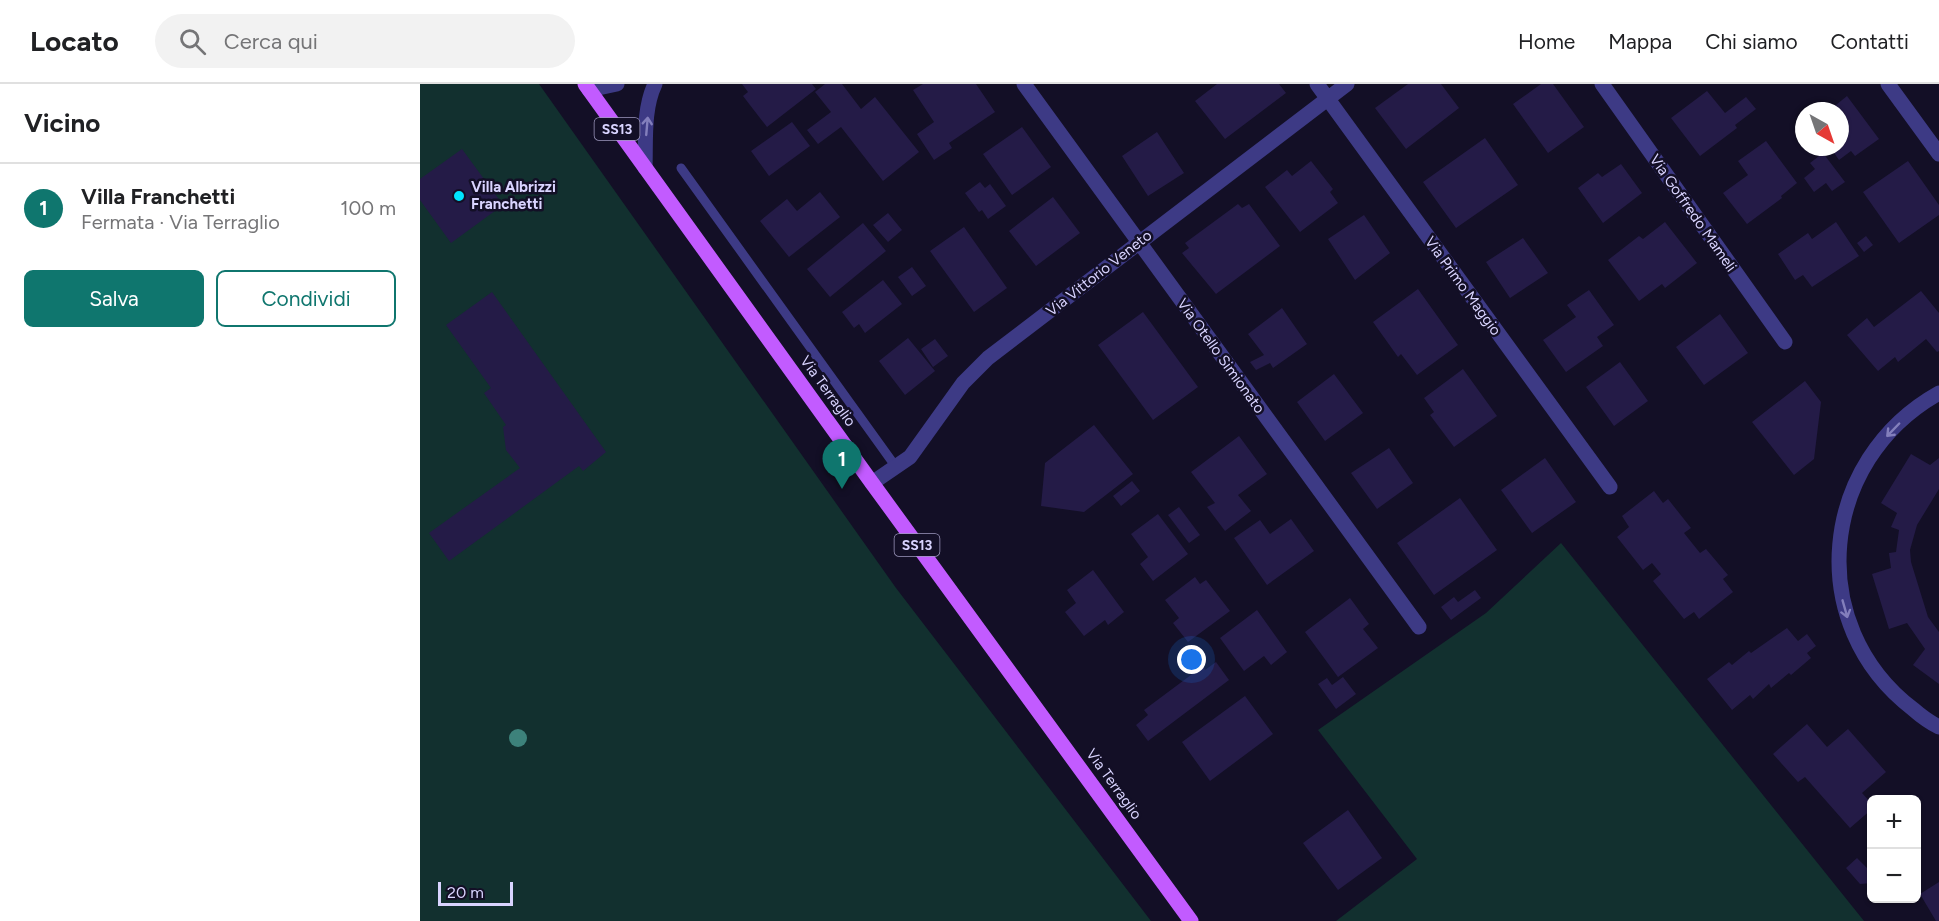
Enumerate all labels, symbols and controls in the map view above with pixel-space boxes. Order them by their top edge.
search box [155,14,575,68]
text: Locato [30,24,119,58]
icon: search [176,25,209,58]
text: Cerca qui [224,28,318,55]
text: Home [1518,29,1575,54]
text: Mappa [1608,29,1672,54]
text: Chi siamo [1705,29,1798,54]
text: Contatti [1831,29,1909,54]
north arrow [1795,102,1849,156]
text: Vicino [24,107,100,139]
one-way arrow [642,116,653,136]
road number: SS13 [594,118,640,140]
street label: Via Goffredo Mameli [1646,151,1740,275]
place label: Villa Albrizzi Franchetti [471,178,556,213]
text: Villa Franchetti [81,183,235,210]
marker: Villa Albrizzi Franchetti [452,189,466,203]
text: 1 [39,196,48,220]
text: 100 m [340,196,396,220]
text: Fermata · Via Terraglio [81,210,280,234]
street label: Via Vittorio Veneto [1043,226,1156,320]
street label: Via Primo Maggio [1421,233,1505,339]
button: Salva [24,270,204,327]
button: Condividi [216,270,396,327]
street label: Via Otello Simionato [1173,295,1269,417]
street label: Via Terraglio [796,352,860,430]
one-way arrow [1886,422,1901,437]
pin: 1 [822,440,862,489]
road number: SS13 [894,534,940,556]
one-way arrow [1840,599,1851,618]
your location [1177,645,1206,674]
street label: Via Terraglio [1082,745,1146,823]
map controls [1867,795,1921,903]
button: + [1867,795,1921,849]
button: − [1867,849,1921,903]
scale bar [438,879,513,906]
text: 20 m [447,883,484,902]

